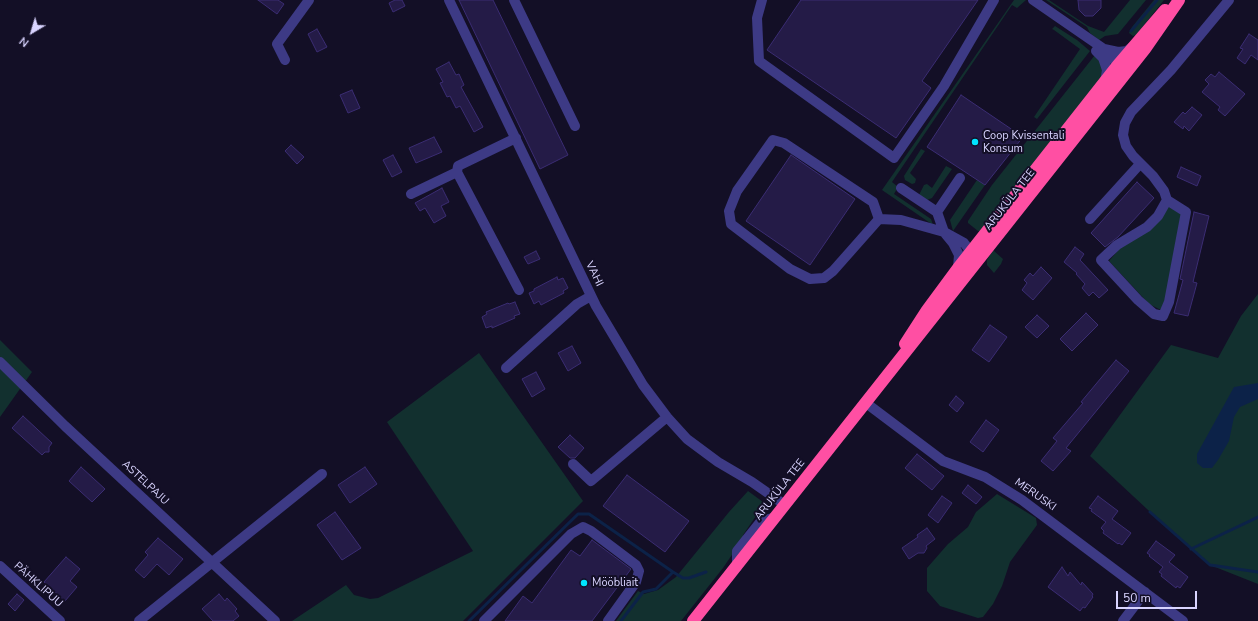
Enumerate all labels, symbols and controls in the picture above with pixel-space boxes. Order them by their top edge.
north arrow [12,12,52,52]
text: N [16,33,32,50]
place label: Coop Kvissentali Konsum [983,129,1064,155]
marker: Coop Kvissentali Konsum [970,137,980,147]
street label: ARUKÜLA TEE [982,167,1038,233]
street label: VAHI [582,259,606,289]
street label: ARUKÜLA TEE [752,457,808,523]
street label: ASTELPAJU [119,458,171,508]
street label: MERUSKI [1012,476,1058,514]
street label: PÄHKLIPUU [11,560,65,610]
place label: Mööbliait [592,576,638,590]
marker: Mööbliait [579,578,589,588]
scale bar [1118,583,1199,609]
text: 50 m [1123,590,1151,606]

